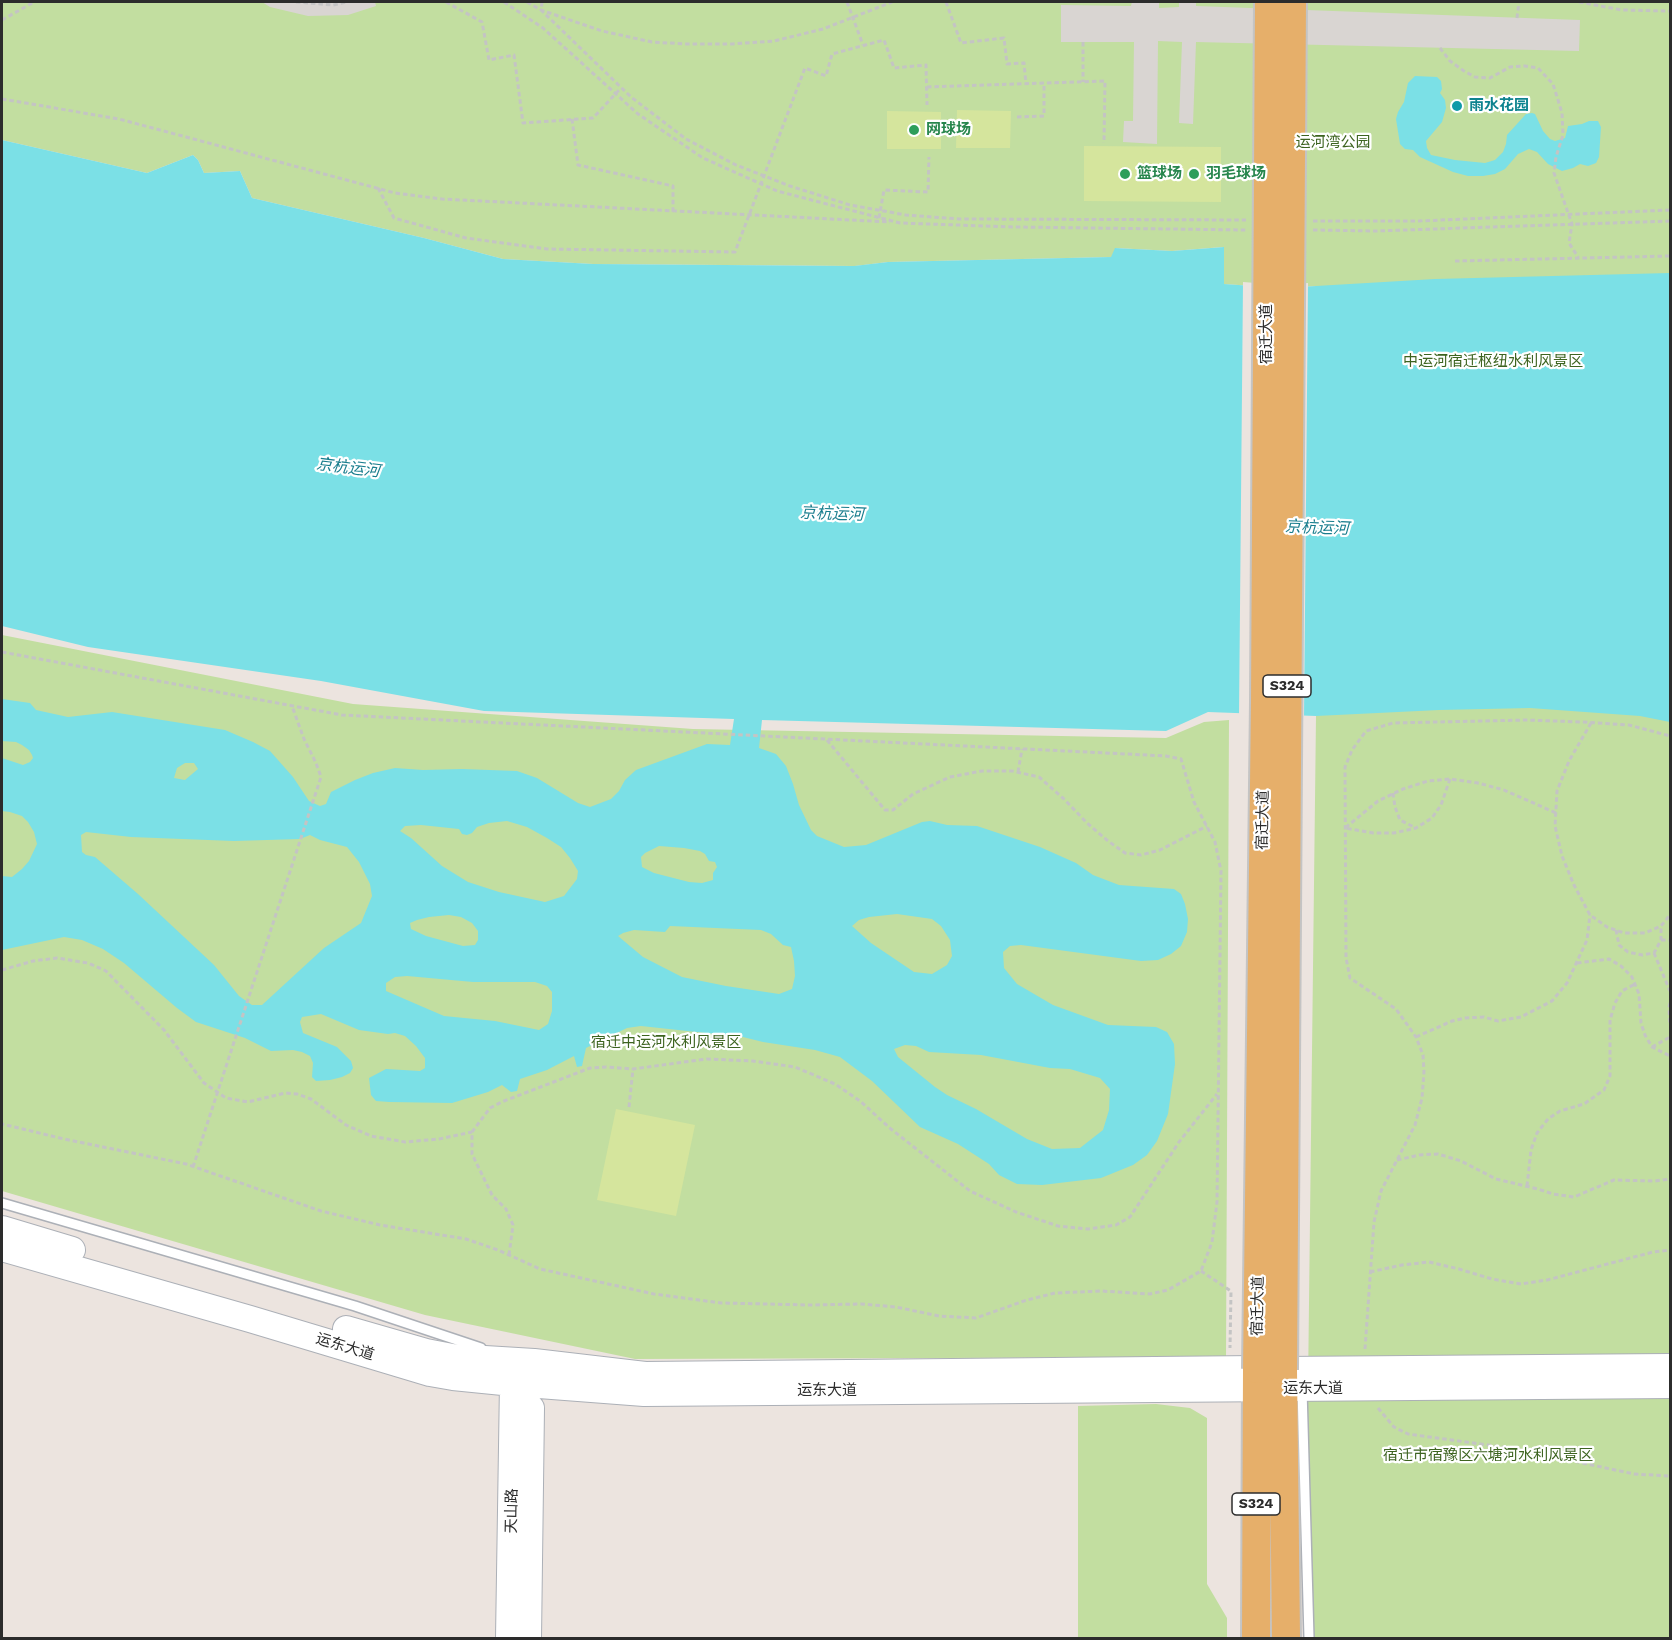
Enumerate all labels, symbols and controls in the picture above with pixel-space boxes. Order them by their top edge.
place label: 雨水花园 [1469,97,1529,115]
marker: 雨水花园 [1450,99,1464,113]
place label: 网球场 [926,121,971,139]
marker: 网球场 [907,123,921,137]
park label: 运河湾公园 [1296,134,1370,152]
place label: 篮球场 [1137,165,1182,183]
place label: 羽毛球场 [1206,165,1266,183]
marker: 篮球场 [1118,167,1132,181]
marker: 羽毛球场 [1187,167,1201,181]
street label: 宿迁大道 [1258,304,1276,364]
park label: 中运河宿迁枢纽水利风景区 [1403,353,1583,371]
water label: 京杭运河 [315,455,381,481]
water label: 京杭运河 [800,503,864,525]
water label: 京杭运河 [1285,517,1349,539]
road number: S324 [1263,675,1311,697]
street label: 宿迁大道 [1253,790,1273,850]
park label: 宿迁中运河水利风景区 [591,1034,741,1052]
street label: 宿迁大道 [1248,1276,1268,1336]
street label: 运东大道 [314,1330,376,1364]
street label: 运东大道 [1283,1380,1343,1398]
street label: 运东大道 [797,1382,857,1400]
park label: 宿迁市宿豫区六塘河水利风景区 [1383,1447,1593,1465]
street label: 天山路 [503,1488,521,1534]
road number: S324 [1232,1493,1280,1515]

